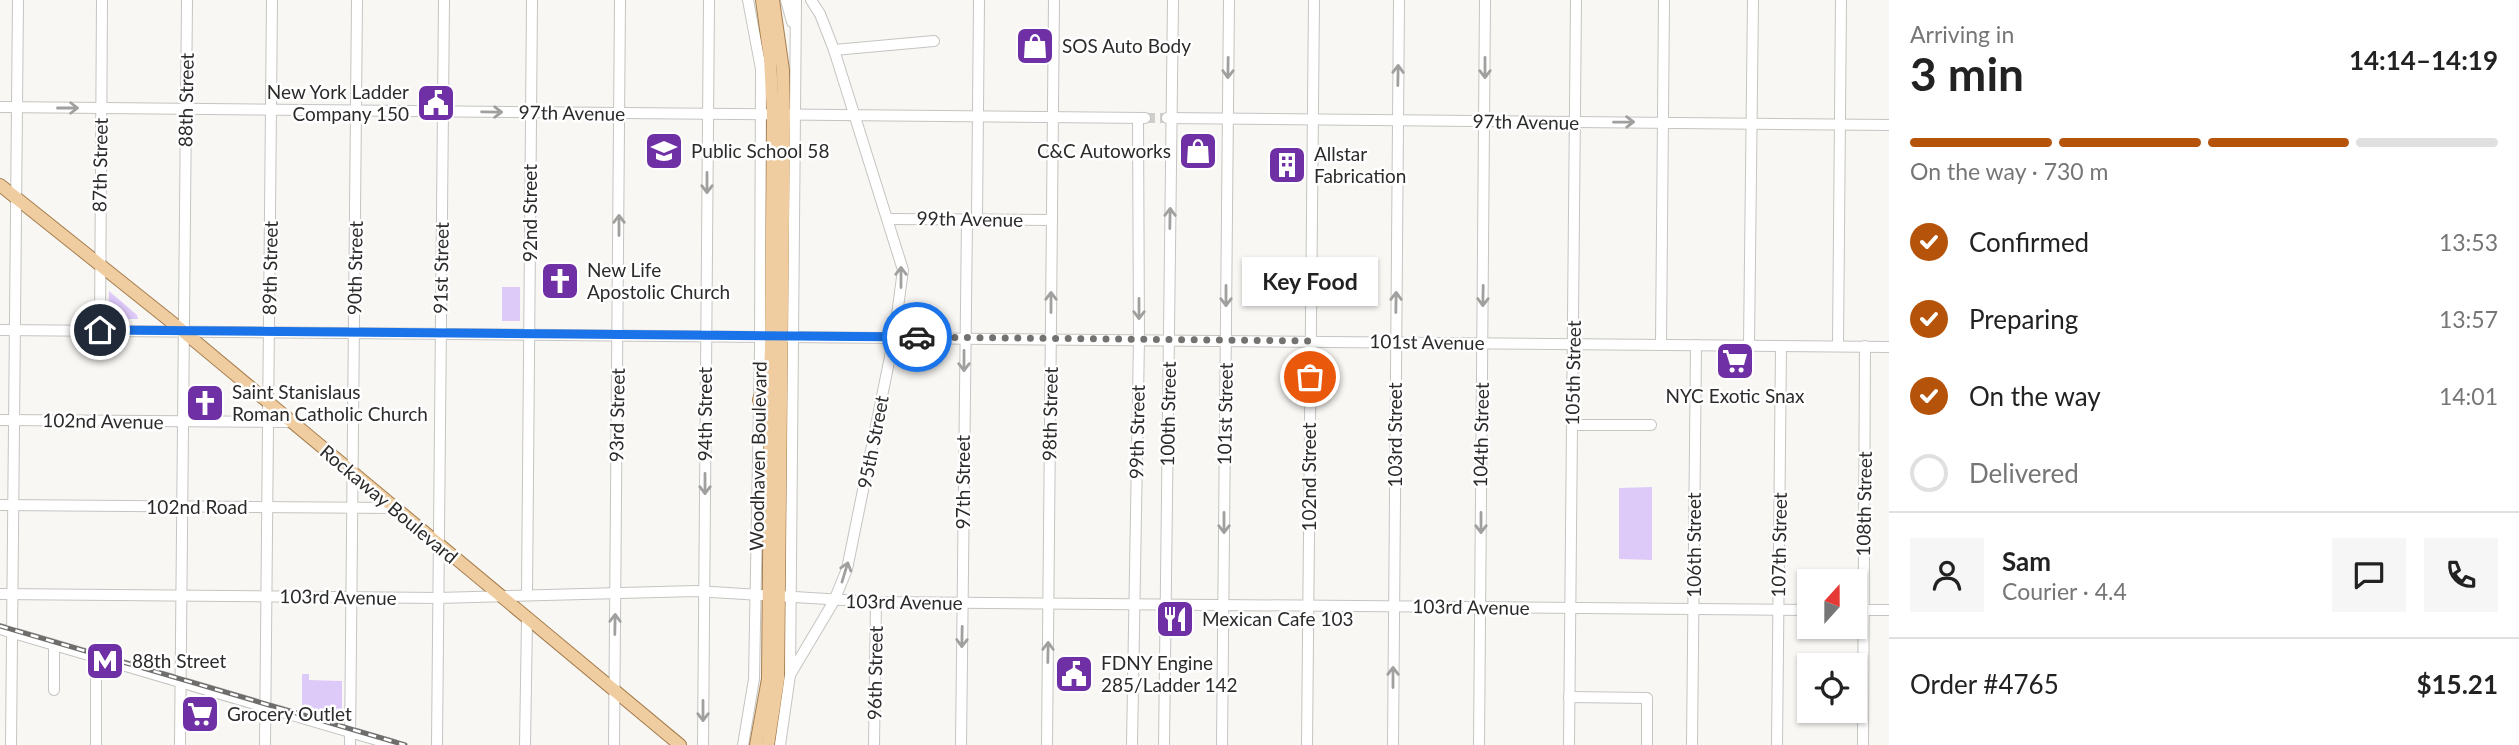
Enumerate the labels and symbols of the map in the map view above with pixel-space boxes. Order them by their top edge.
shop icon: SOS Auto Body [1014,25,1056,67]
place label: SOS Auto Body [1062,34,1191,57]
street label: 88th Street [173,52,198,147]
one-way arrow [1221,56,1235,79]
one-way arrow [1478,56,1492,79]
one-way arrow [1391,64,1405,87]
place label: New York Ladder Company 150 [267,80,409,125]
public building icon: New York Ladder Company 150 [415,82,457,124]
street label: 97th Avenue [519,100,625,125]
one-way arrow [56,101,79,115]
one-way arrow [480,105,503,119]
street label: 97th Avenue [1473,109,1579,134]
one-way arrow [1612,116,1635,129]
street label: 87th Street [87,117,112,212]
school or university icon: Public School 58 [643,130,685,172]
shop icon: C&C Autoworks [1177,130,1219,172]
place label: Public School 58 [691,139,829,162]
place label: C&C Autoworks [1037,139,1171,162]
place label: Allstar Fabrication [1314,142,1406,187]
building icon: Allstar Fabrication [1266,144,1308,186]
street label: 92nd Street [518,164,541,262]
one-way arrow [700,171,714,194]
street label: 99th Avenue [917,206,1023,231]
one-way arrow [1163,207,1177,230]
one-way arrow [612,214,625,237]
street label: 89th Street [257,220,282,315]
street label: 90th Street [342,220,367,315]
street label: 91st Street [428,222,453,314]
place label: New Life Apostolic Church [587,258,730,303]
callout: Key Food [1242,258,1378,307]
church icon: New Life Apostolic Church [539,260,581,302]
one-way arrow [894,266,908,289]
one-way arrow [1219,284,1233,307]
one-way arrow [1476,284,1489,307]
one-way arrow [1044,291,1058,314]
one-way arrow [1389,291,1403,314]
one-way arrow [1132,298,1146,321]
pin [70,300,130,360]
courier [882,302,952,372]
street label: 105th Street [1560,320,1585,426]
street label: 101st Avenue [1369,329,1485,354]
supermarket icon: NYC Exotic Snax [1714,340,1756,382]
pin [1280,347,1340,407]
one-way arrow [957,349,971,372]
street label: Woodhaven Boulevard [744,361,771,551]
street label: 100th Street [1155,361,1180,467]
street label: 101st Street [1212,362,1237,466]
street label: 98th Street [1037,366,1062,461]
street label: 94th Street [693,367,716,461]
street label: 93rd Street [604,368,629,462]
place label: Saint Stanislaus Roman Catholic Church [232,380,428,425]
church icon: Saint Stanislaus Roman Catholic Church [184,382,226,424]
street label: 103rd Street [1383,382,1406,488]
street label: 104th Street [1468,382,1493,488]
street label: 99th Street [1124,384,1149,479]
place label: NYC Exotic Snax [1665,384,1805,407]
street label: 95th Street [852,393,893,490]
street label: 102nd Avenue [42,408,164,433]
street label: 102nd Street [1297,422,1320,532]
street label: 97th Street [951,435,974,529]
street label: Rockaway Boulevard [316,439,463,568]
street label: 108th Street [1851,451,1876,557]
one-way arrow [698,472,712,495]
street label: 106th Street [1682,492,1705,598]
street label: 107th Street [1766,492,1791,598]
street label: 102nd Road [146,495,248,518]
one-way arrow [1217,511,1231,534]
one-way arrow [1474,511,1487,534]
one-way arrow [840,562,853,584]
north arrow [1797,569,1867,639]
street label: 103rd Avenue [279,584,397,609]
street label: 103rd Avenue [845,589,963,614]
street label: 103rd Avenue [1412,594,1530,619]
restaurant icon: Mexican Cafe 103 [1154,598,1196,640]
place label: Mexican Cafe 103 [1202,607,1354,630]
one-way arrow [608,613,622,636]
street label: 96th Street [862,625,887,720]
one-way arrow [955,626,969,649]
metro station icon: 88th Street [84,640,126,682]
one-way arrow [1041,641,1055,664]
place label: 88th Street [132,649,227,672]
place label: FDNY Engine 285/Ladder 142 [1101,651,1238,696]
public building icon: FDNY Engine 285/Ladder 142 [1053,653,1095,695]
one-way arrow [1386,666,1400,689]
supermarket icon: Grocery Outlet [179,693,221,735]
one-way arrow [696,699,710,722]
place label: Grocery Outlet [227,702,352,725]

